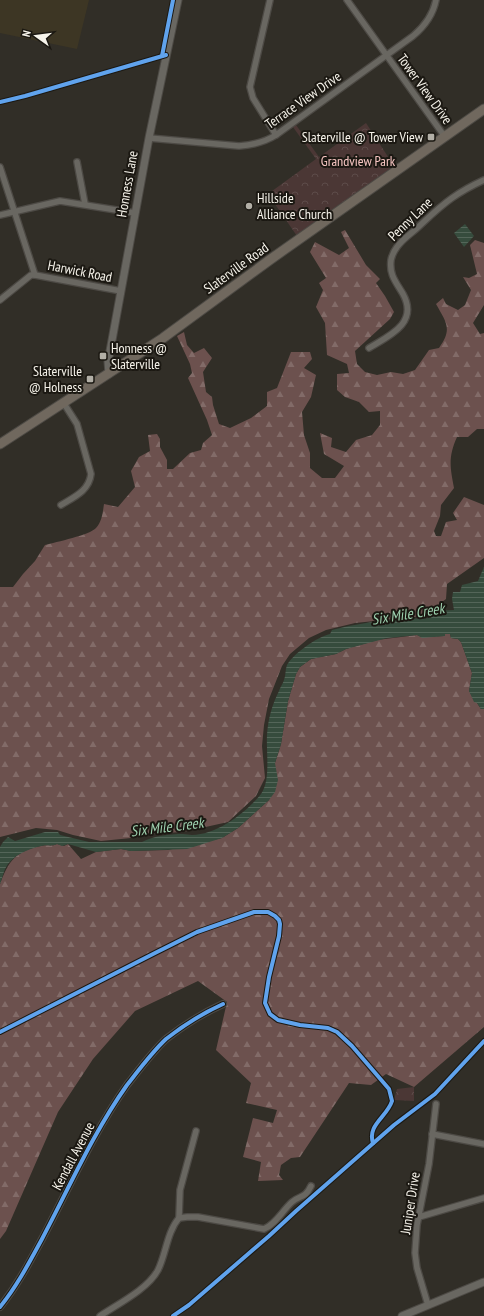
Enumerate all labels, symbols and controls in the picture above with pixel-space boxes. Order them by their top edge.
north arrow [16,16,56,56]
text: N [19,29,34,38]
street label: Tower View Drive [393,50,457,128]
street label: Terrace View Drive [262,67,345,133]
place label: Slaterville @ Tower View [302,128,424,146]
marker: Slaterville @ Tower View [426,132,436,142]
street label: Honness Lane [112,149,142,219]
park label: Grandview Park [321,152,396,170]
place label: Hillside Alliance Church [257,189,332,223]
street label: Penny Lane [384,193,436,245]
marker: Hillside Alliance Church [244,201,254,211]
street label: Slaterville Road [200,238,272,298]
street label: Harwick Road [46,256,114,286]
place label: Honness @ Slaterville [111,339,167,373]
marker: Honness @ Slaterville [98,351,108,361]
place label: Slaterville @ Holness [29,362,82,396]
marker: Slaterville @ Holness [85,374,95,384]
water label: Six Mile Creek [370,598,448,629]
water label: Six Mile Creek [129,812,207,840]
street label: Kendall Avenue [48,1119,99,1193]
street label: Juniper Drive [396,1170,424,1236]

